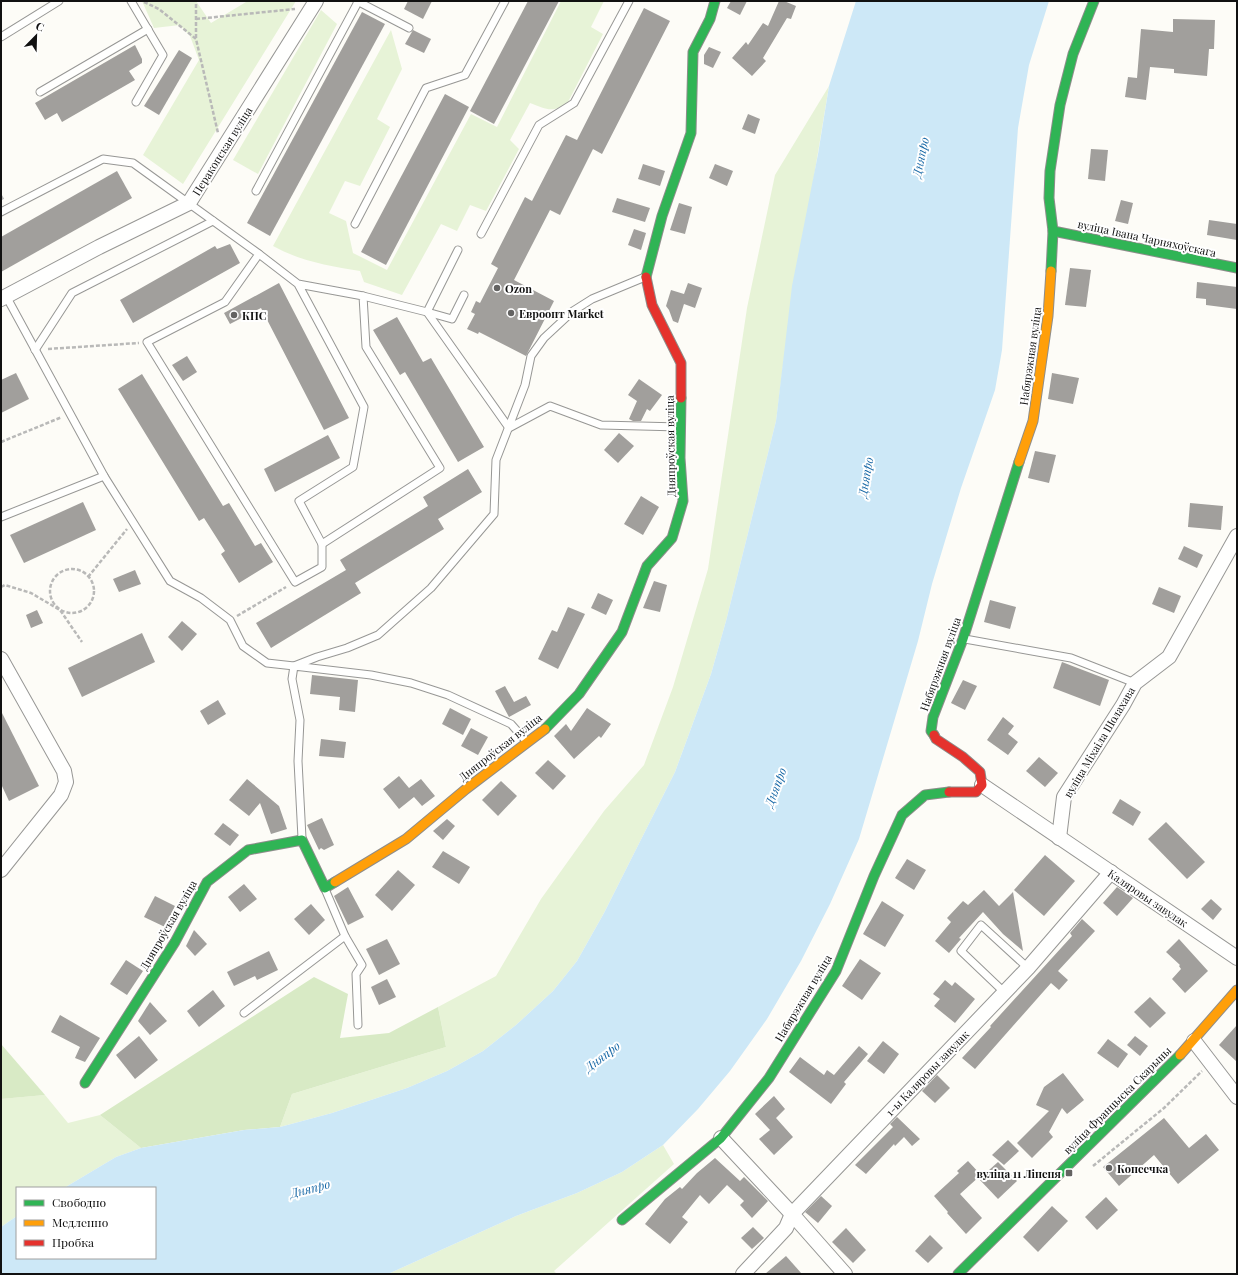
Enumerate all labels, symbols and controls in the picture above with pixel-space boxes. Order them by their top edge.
north arrow [16,16,56,56]
text: С [34,18,47,35]
street label: Перакопская вуліца [189,103,256,198]
water label: Дняпро [908,135,932,180]
street label: вуліца Івана Чарняхоўскага [1076,216,1218,260]
place label: Ozon [505,281,532,296]
marker: Ozon [492,283,502,293]
street label: Набярэжная вуліца [1016,305,1044,406]
place label: Евроопт Market [519,306,604,321]
place label: КПС [242,308,267,323]
marker: Евроопт Market [506,308,516,318]
marker: КПС [229,310,239,320]
street label: Дняпроўская вуліца [662,395,678,497]
water label: Дняпро [853,456,876,500]
street label: Набярэжная вуліца [916,614,964,713]
street label: вуліца Міхаіла Шолахава [1060,683,1138,800]
street label: Дняпроўская вуліца [455,710,545,784]
water label: Дняпро [760,765,790,811]
street label: Каляровы завулак [1105,866,1191,931]
street label: Дняпроўская вуліца [136,877,200,973]
street label: Набярэжная вуліца [771,951,835,1044]
street label: 1-ы Каляровы завулак [882,1026,972,1119]
water label: Дняпро [579,1037,623,1076]
street label: вуліца Францыска Скарыны [1060,1042,1175,1157]
place label: Копеечка [1117,1161,1168,1176]
marker: Копеечка [1104,1163,1114,1173]
place label: вуліца 11 Ліпеня [977,1166,1062,1181]
marker: вуліца 11 Ліпеня [1064,1168,1074,1178]
water label: Дняпро [286,1175,332,1201]
legend [16,1187,156,1259]
text: Свободно [52,1194,107,1210]
text: Медленно [52,1214,109,1230]
text: Пробка [52,1234,94,1250]

